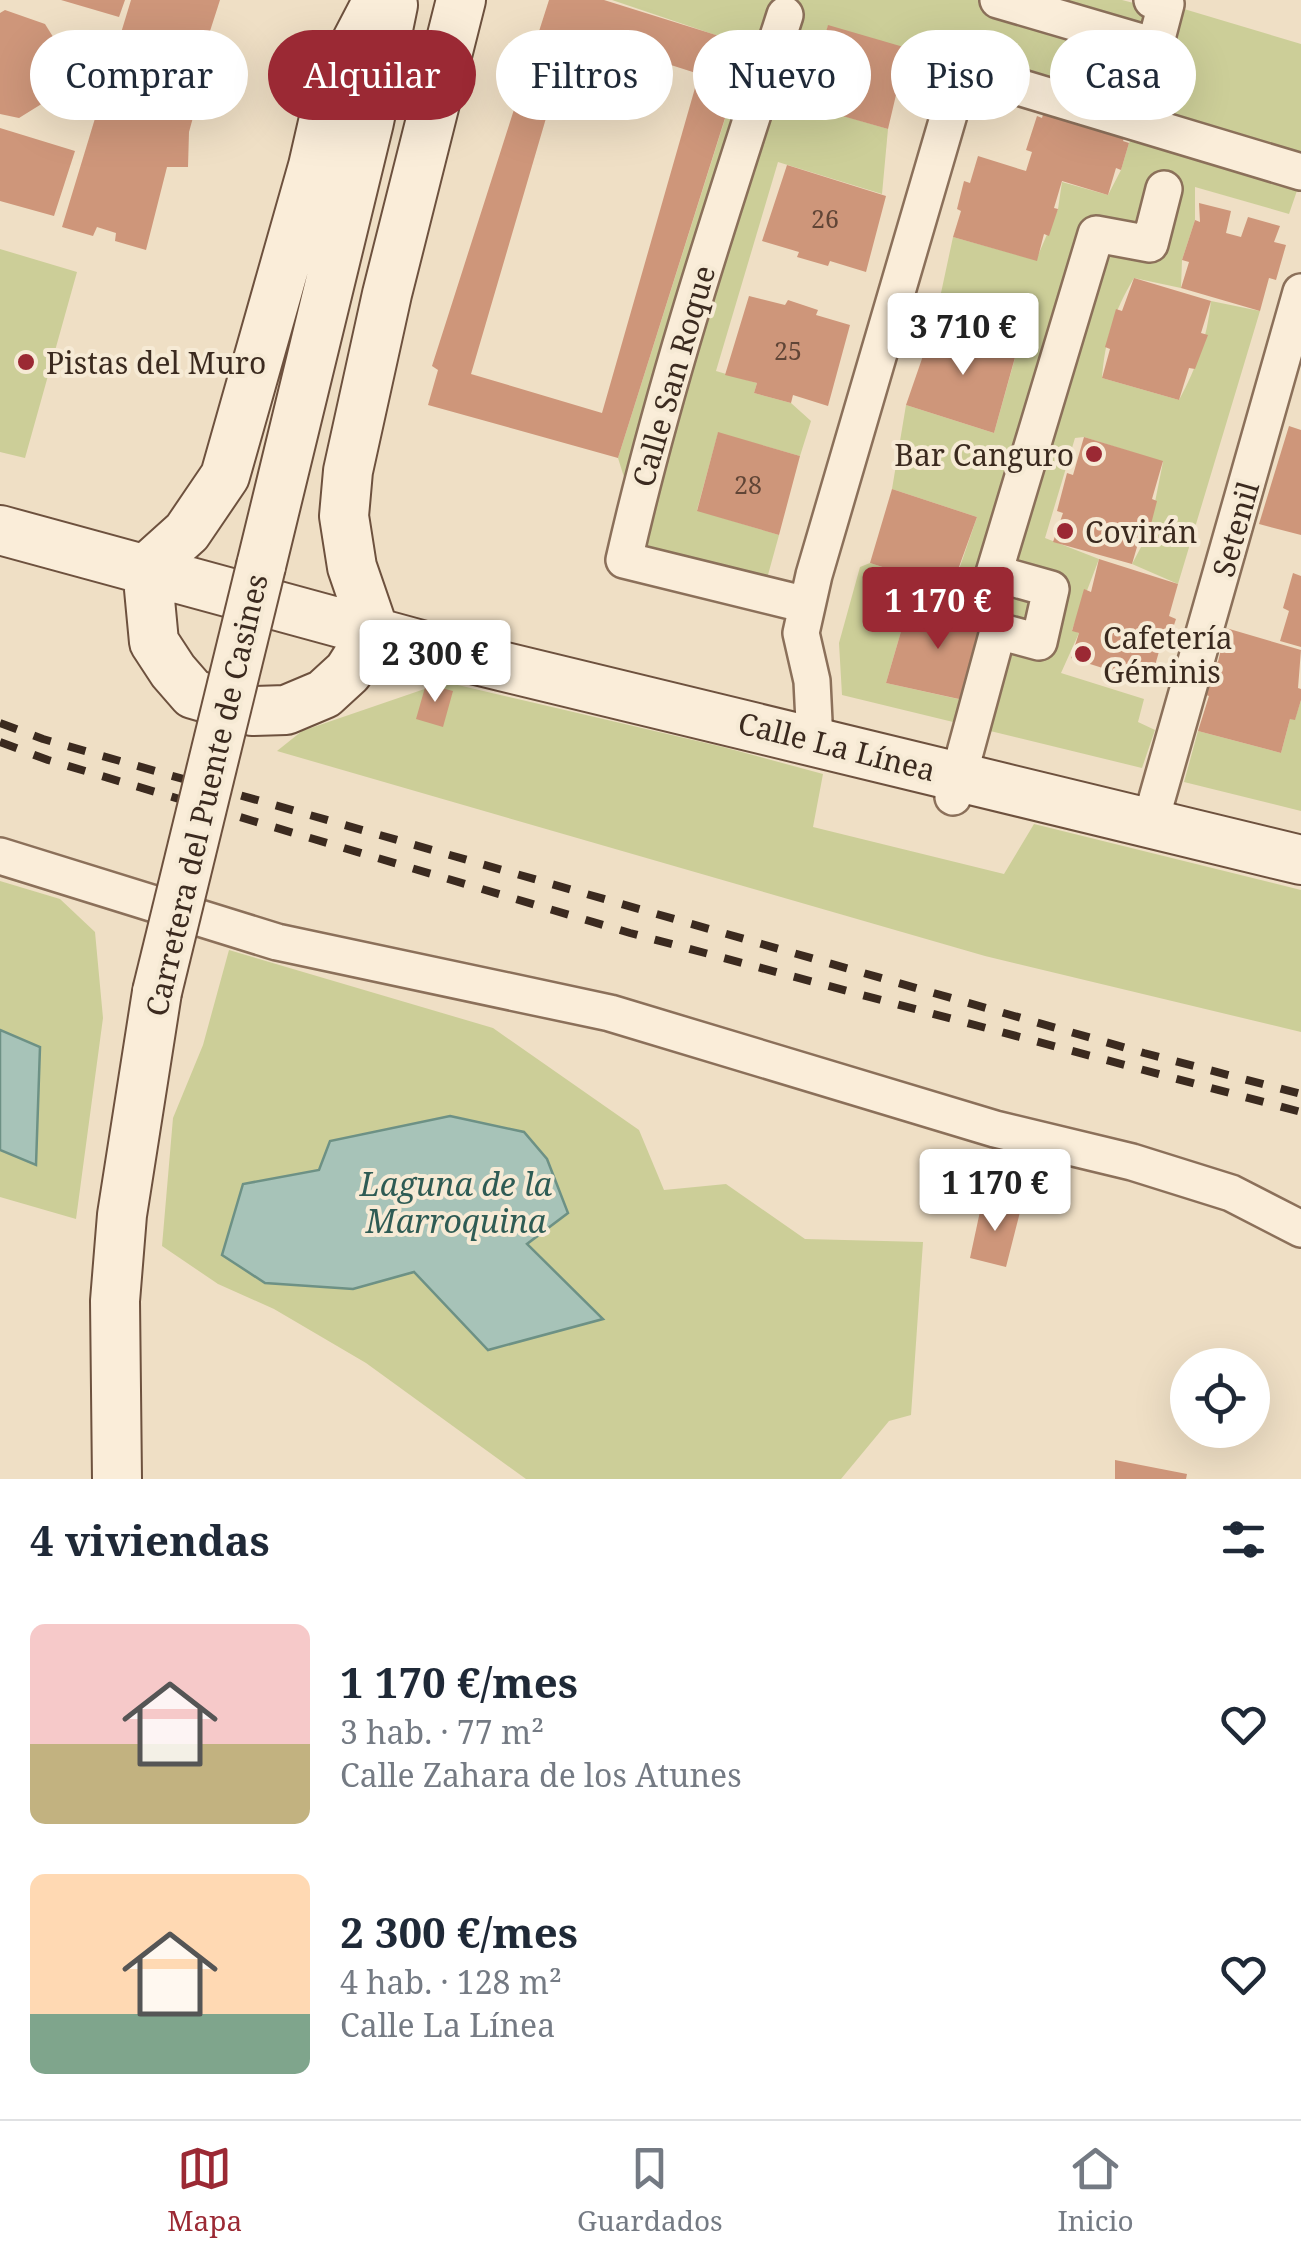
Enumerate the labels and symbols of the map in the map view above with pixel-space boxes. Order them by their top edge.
house number: 26 [811,201,839,235]
street label: Calle San Roque [622,260,724,492]
pin: 3 710 € [871,293,1055,378]
house number: 25 [774,333,802,367]
place label: Pistas del Muro [46,342,266,383]
marker: Pistas del Muro [15,351,37,373]
place label: Bar Canguro [894,434,1074,475]
marker: Bar Canguro [1083,443,1105,465]
house number: 28 [734,467,762,501]
street label: Setenil [1202,477,1268,581]
place label: Covirán [1085,511,1197,552]
marker: Covirán [1054,520,1076,542]
pin: 1 170 € [846,567,1030,652]
street label: Carretera del Puente de Casines [135,570,277,1020]
place label: Cafetería Géminis [1103,617,1233,692]
pin: 2 300 € [343,620,527,705]
marker: Cafetería Géminis [1072,643,1094,665]
street label: Calle La Línea [734,702,940,790]
pin: 1 170 € [903,1149,1087,1234]
water label: Laguna de la Marroquina [359,1162,553,1242]

